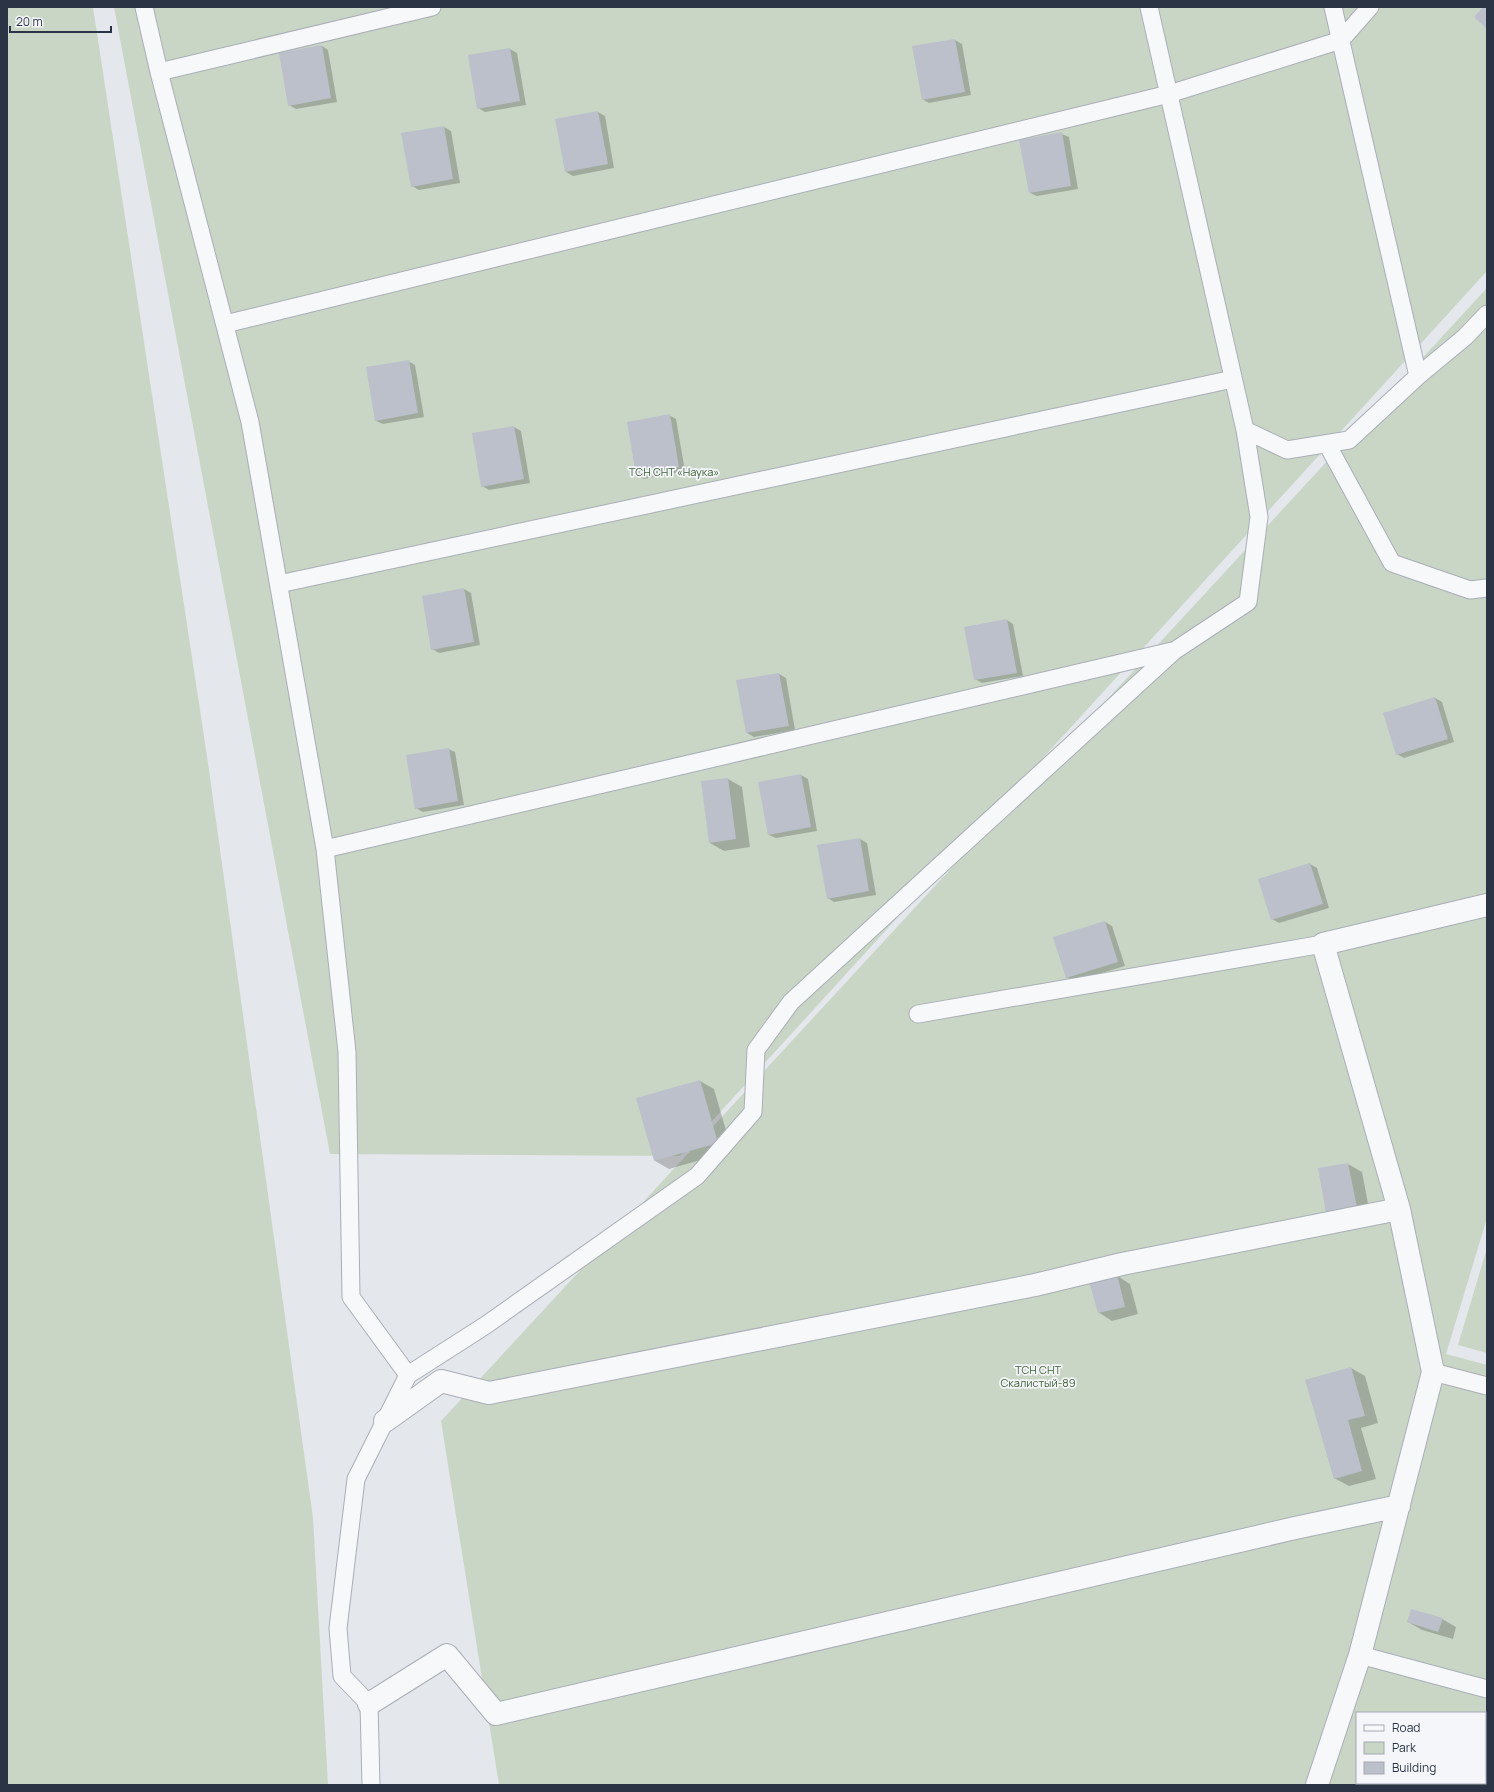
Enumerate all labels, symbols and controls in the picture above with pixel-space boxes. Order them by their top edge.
scale bar [10,8,111,34]
text: 20 m [16,13,43,30]
park label: ТСН СНТ «Наука» [629,464,719,479]
park label: ТСН СНТ Скалистый-89 [1000,1362,1076,1390]
legend [1356,1712,1486,1784]
text: Road [1392,1719,1420,1736]
text: Park [1392,1739,1417,1756]
text: Building [1392,1759,1436,1776]

